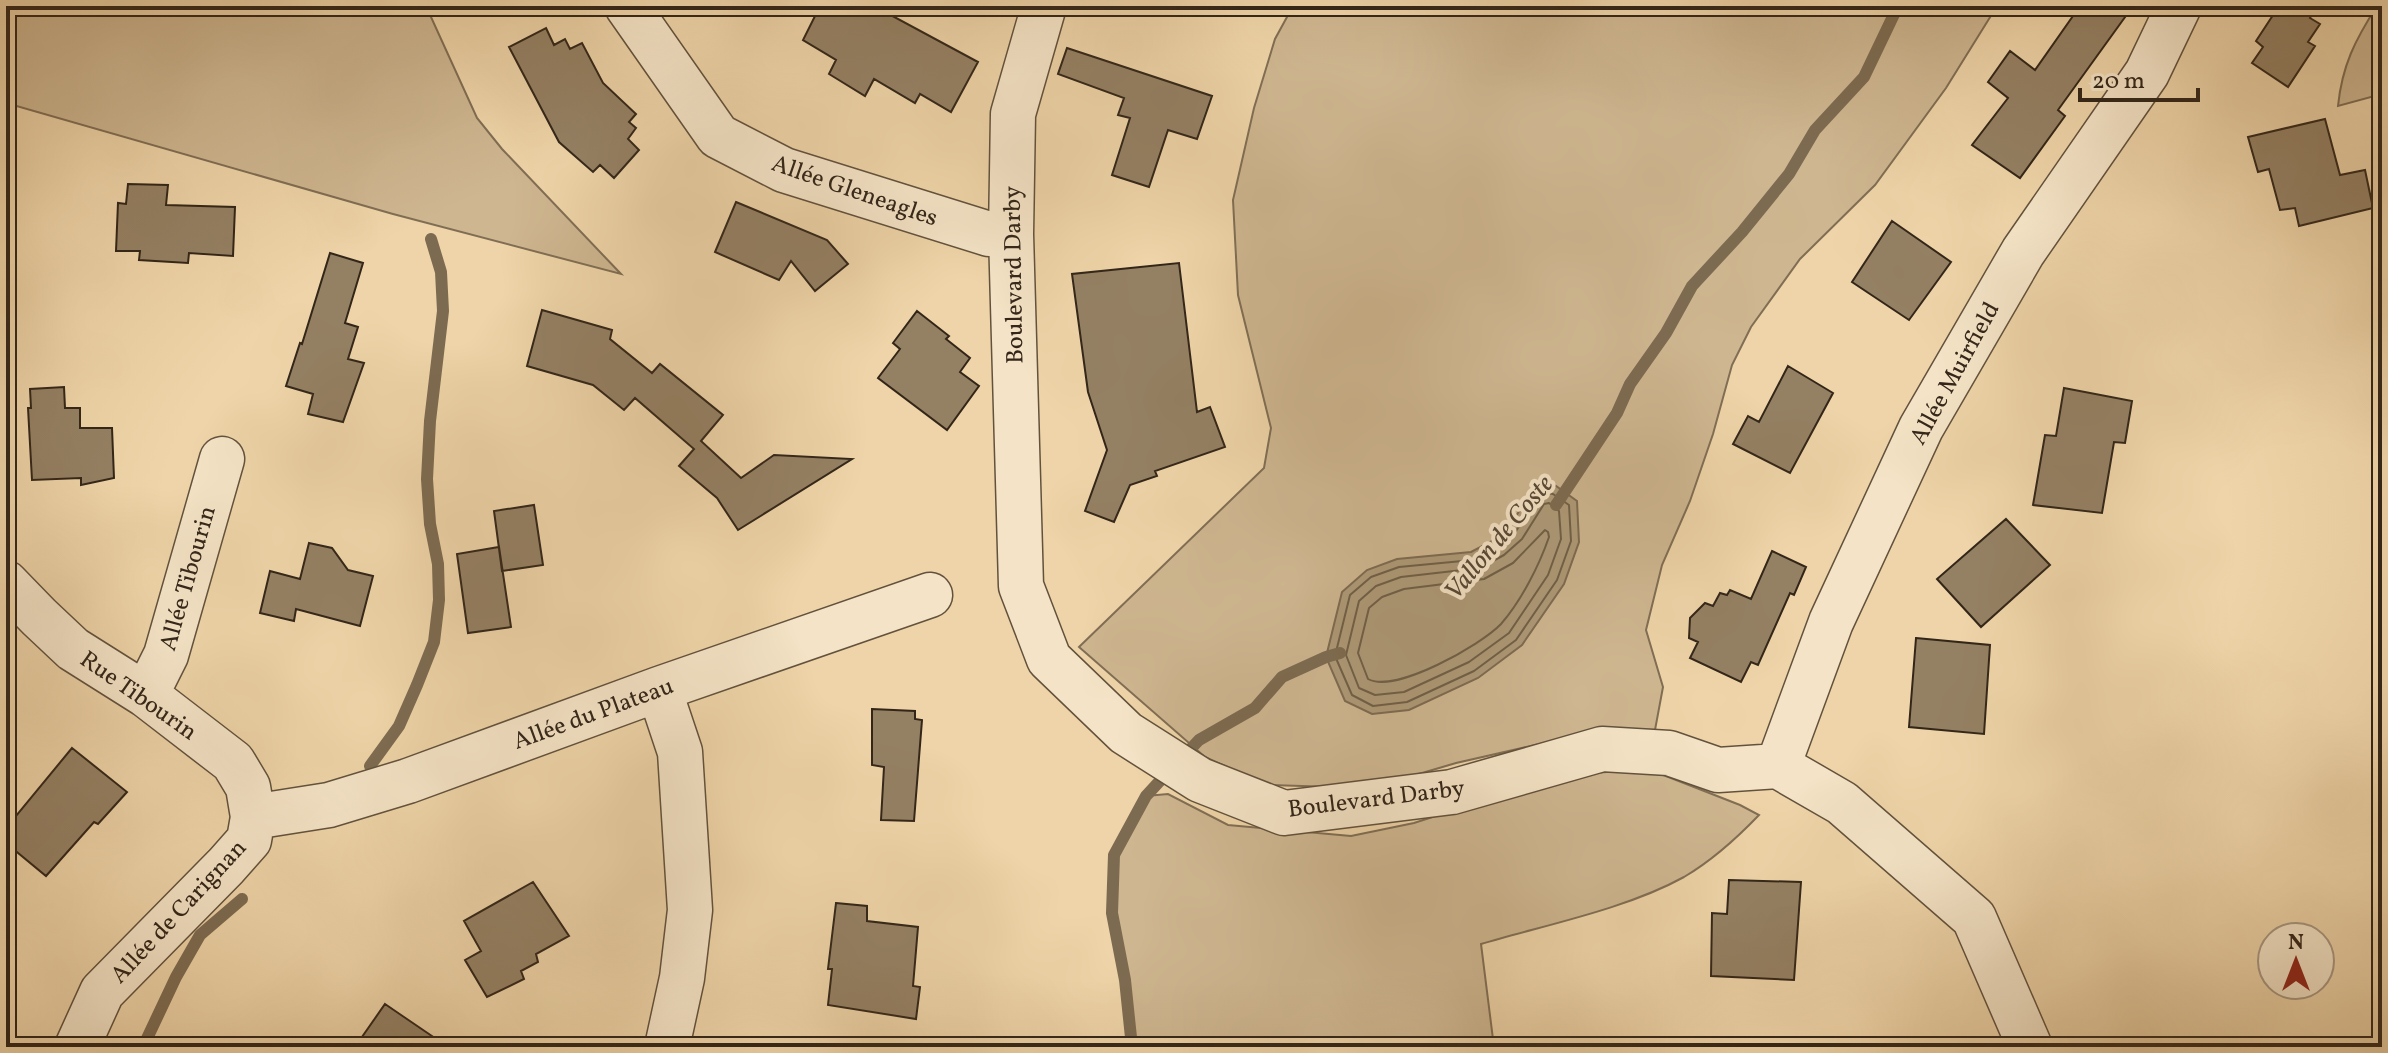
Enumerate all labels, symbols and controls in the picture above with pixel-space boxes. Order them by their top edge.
scale bar [2080,52,2198,102]
text: 20 m [2092,65,2145,99]
street label: Allée Gleneagles [767,148,942,236]
street label: Boulevard Darby [996,186,1034,364]
street label: Allée Muirfield [1902,296,2009,452]
water label: Vallon de Coste [1437,468,1563,608]
street label: Allée Tibourin [152,502,226,655]
street label: Rue Tibourin [72,644,204,750]
street label: Allée du Plateau [509,670,679,760]
street label: Boulevard Darby [1286,772,1467,828]
street label: Allée de Carignan [104,833,255,992]
north arrow [2256,921,2336,1001]
text: N [2288,928,2304,959]

